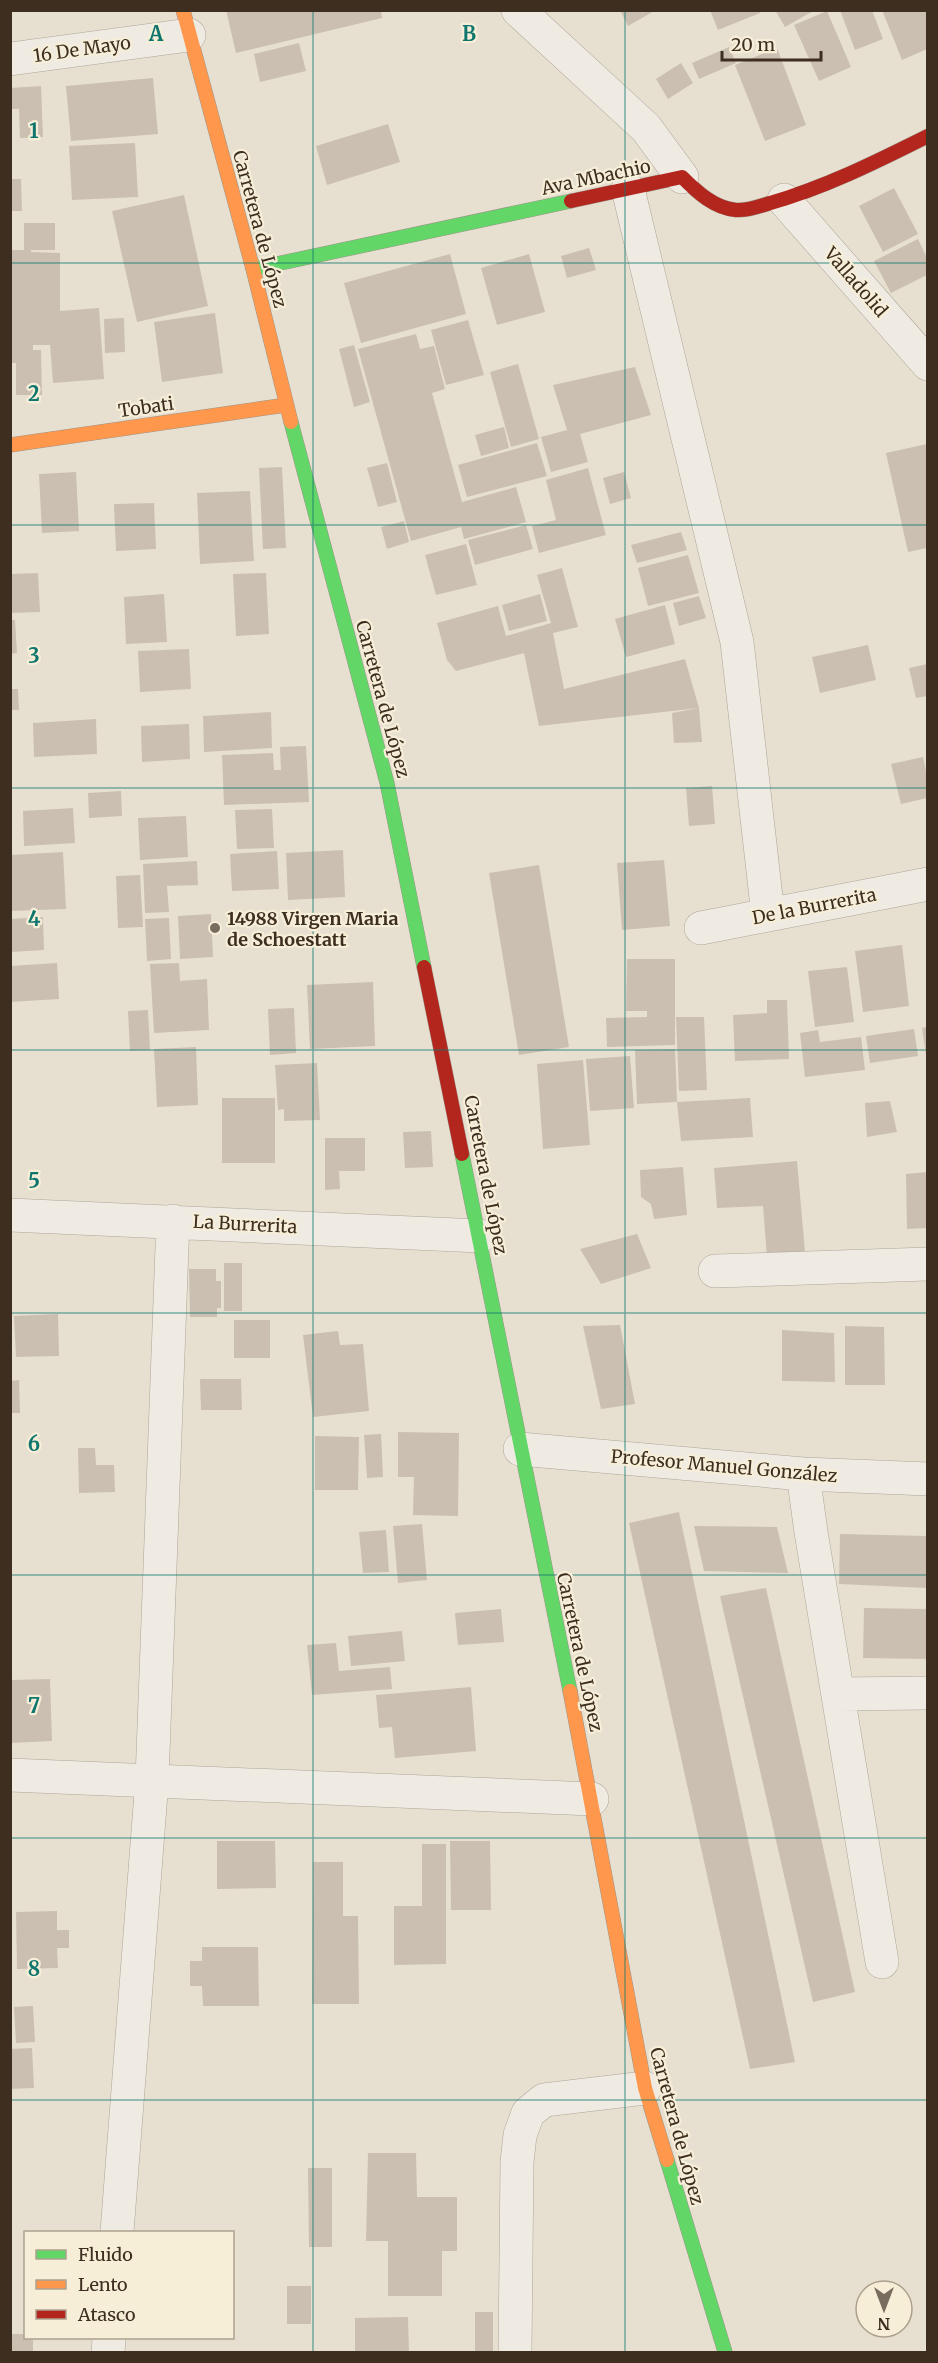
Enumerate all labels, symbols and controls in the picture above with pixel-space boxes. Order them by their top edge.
text: A [148,21,164,46]
text: B [462,21,476,46]
scale bar [722,24,821,62]
street label: 16 De Mayo [32,31,132,67]
text: 20 m [731,33,775,56]
text: 1 [29,118,39,143]
street label: Carretera de López [228,148,292,310]
street label: Ava Mbachio [538,154,653,200]
street label: Valladolid [819,242,893,322]
text: 2 [28,381,40,406]
street label: Tobati [117,392,175,422]
street label: Carretera de López [351,618,415,780]
text: 3 [28,643,40,668]
street label: De la Burrerita [750,883,878,929]
text: 4 [28,906,41,931]
place label: 14988 Virgen Maria de Schoestatt [227,907,399,951]
marker: 14988 Virgen Maria de Schoestatt [208,921,222,935]
street label: Carretera de López [459,1093,513,1257]
text: 5 [28,1168,40,1193]
street label: La Burrerita [192,1210,298,1238]
text: 6 [28,1431,40,1456]
street label: Profesor Manuel González [610,1445,838,1487]
street label: Carretera de López [552,1570,608,1734]
text: 7 [28,1693,40,1718]
text: 8 [28,1956,40,1981]
street label: Carretera de López [645,2045,709,2207]
legend [24,2231,234,2339]
text: Fluido [78,2243,133,2266]
text: Lento [78,2273,128,2296]
north arrow [854,2279,914,2339]
text: Atasco [77,2303,136,2326]
text: N [877,2314,890,2334]

